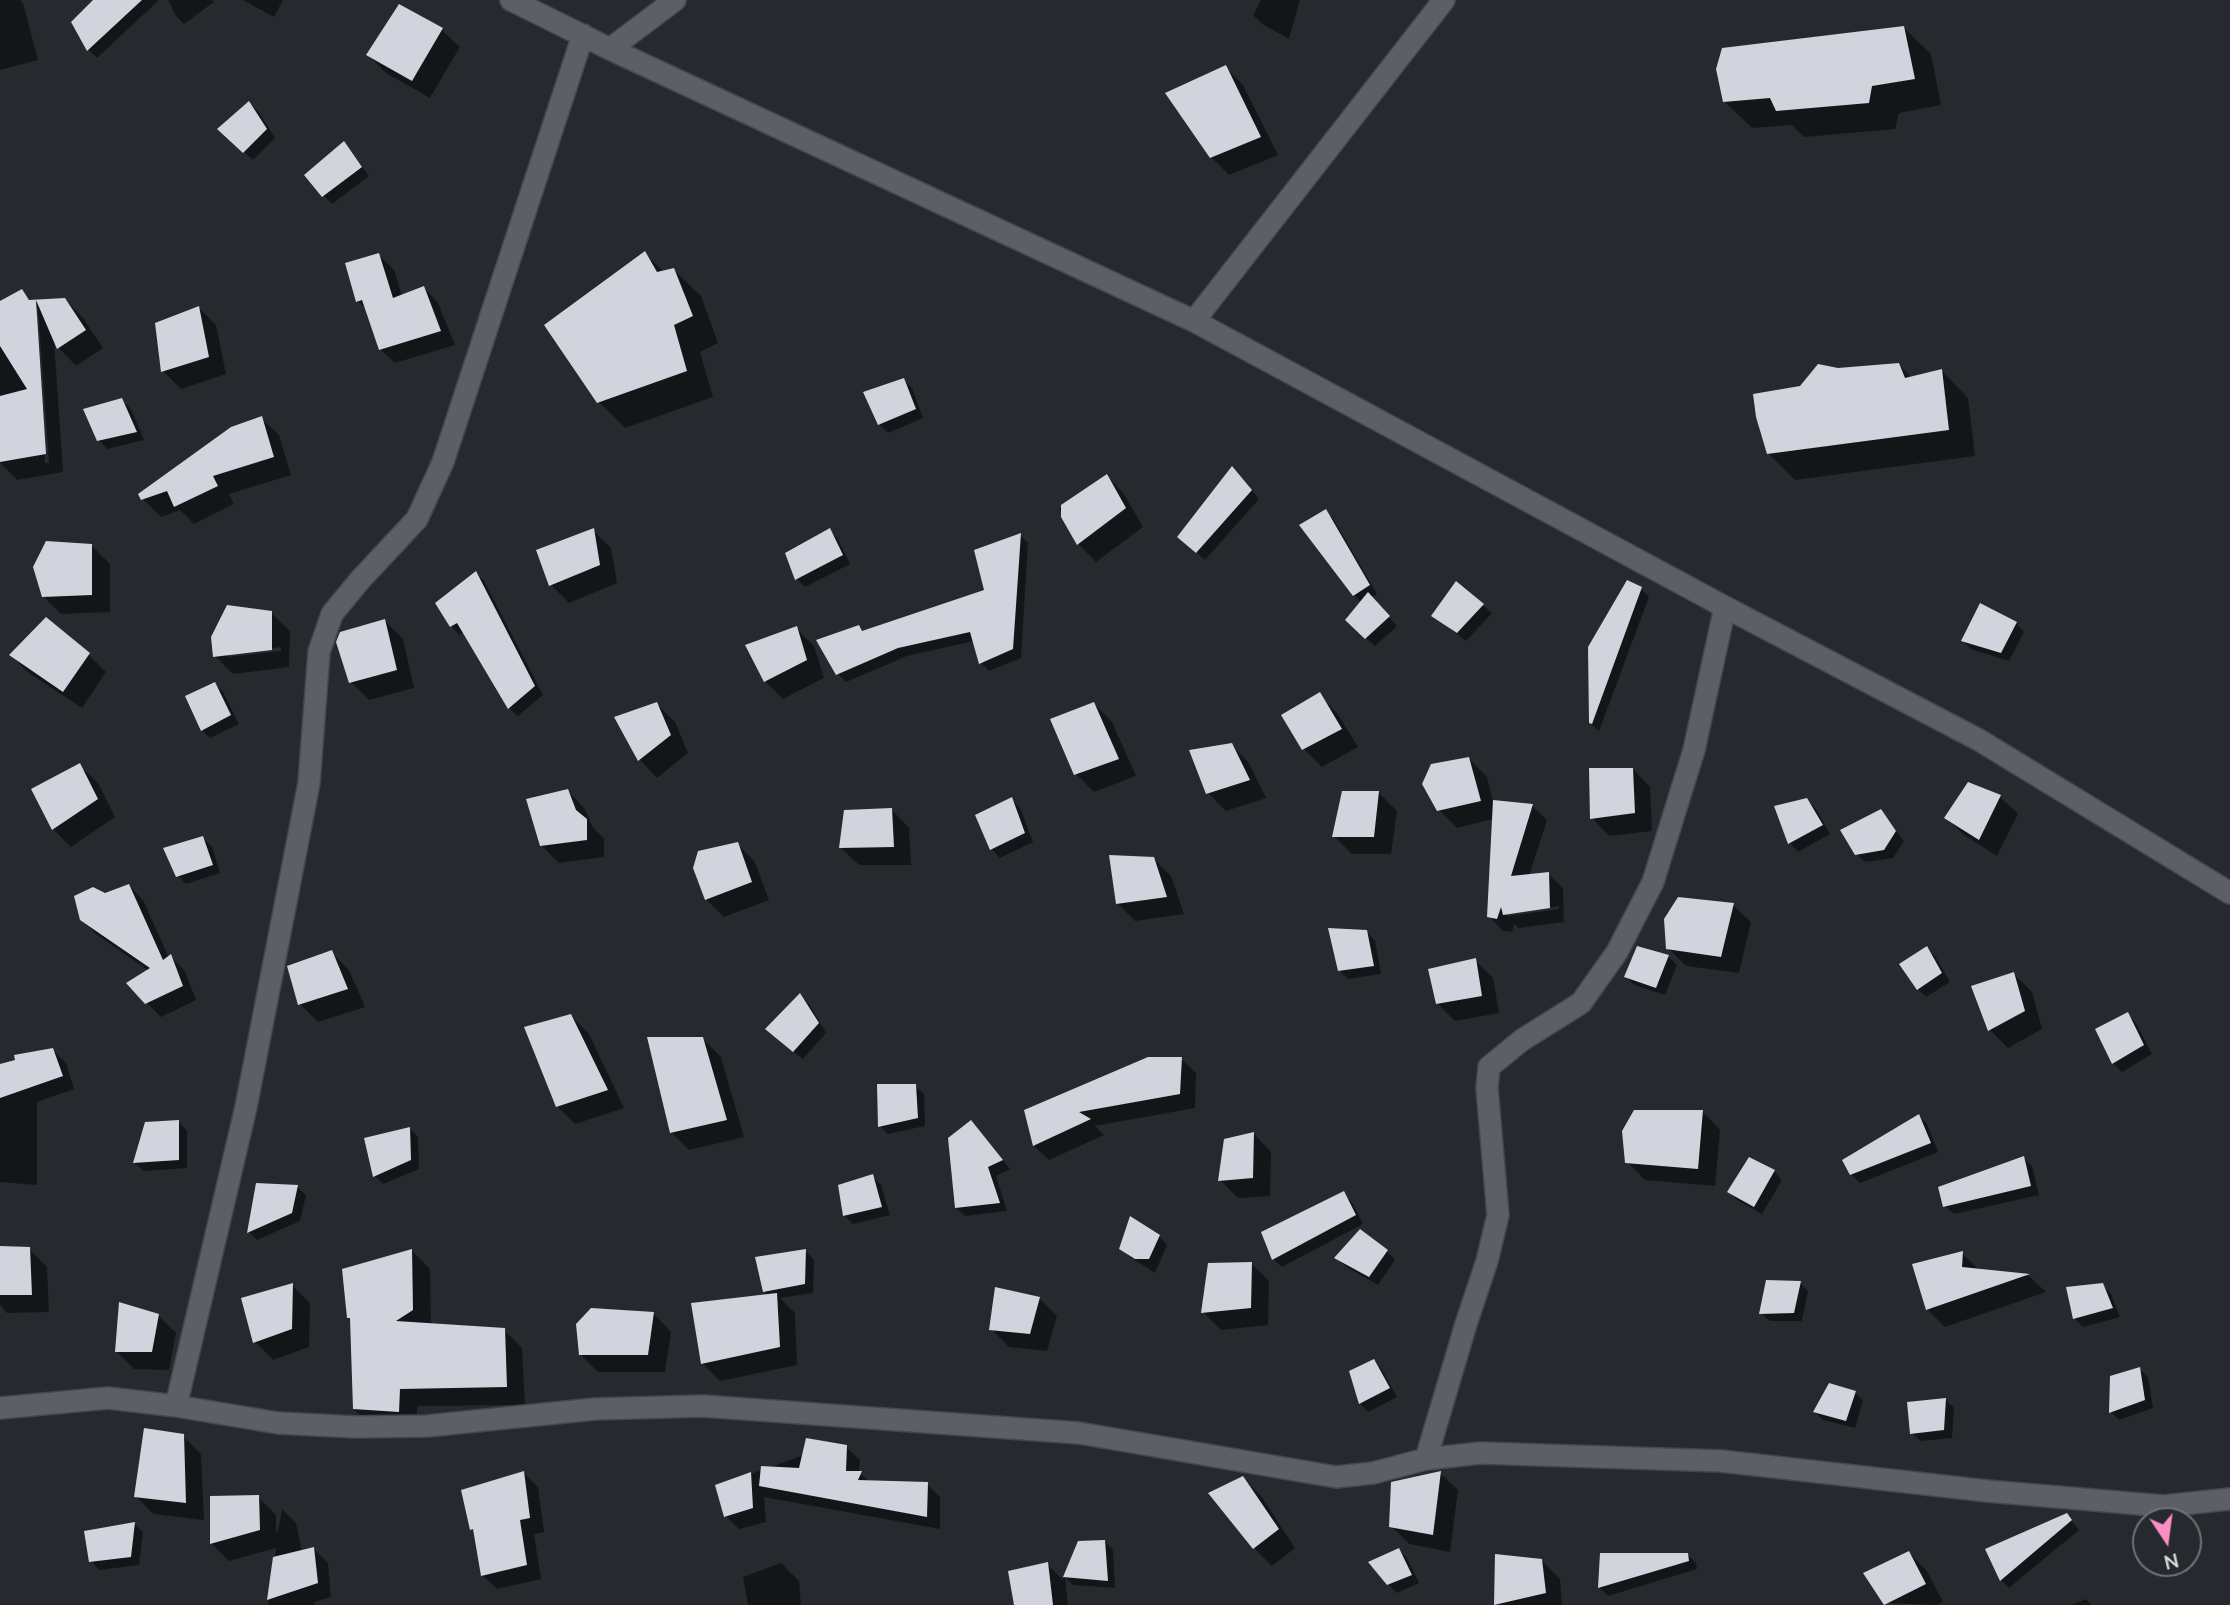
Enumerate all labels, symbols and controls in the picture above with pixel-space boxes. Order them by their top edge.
north arrow [2132,1507,2202,1577]
text: N [2161,1546,2181,1575]

